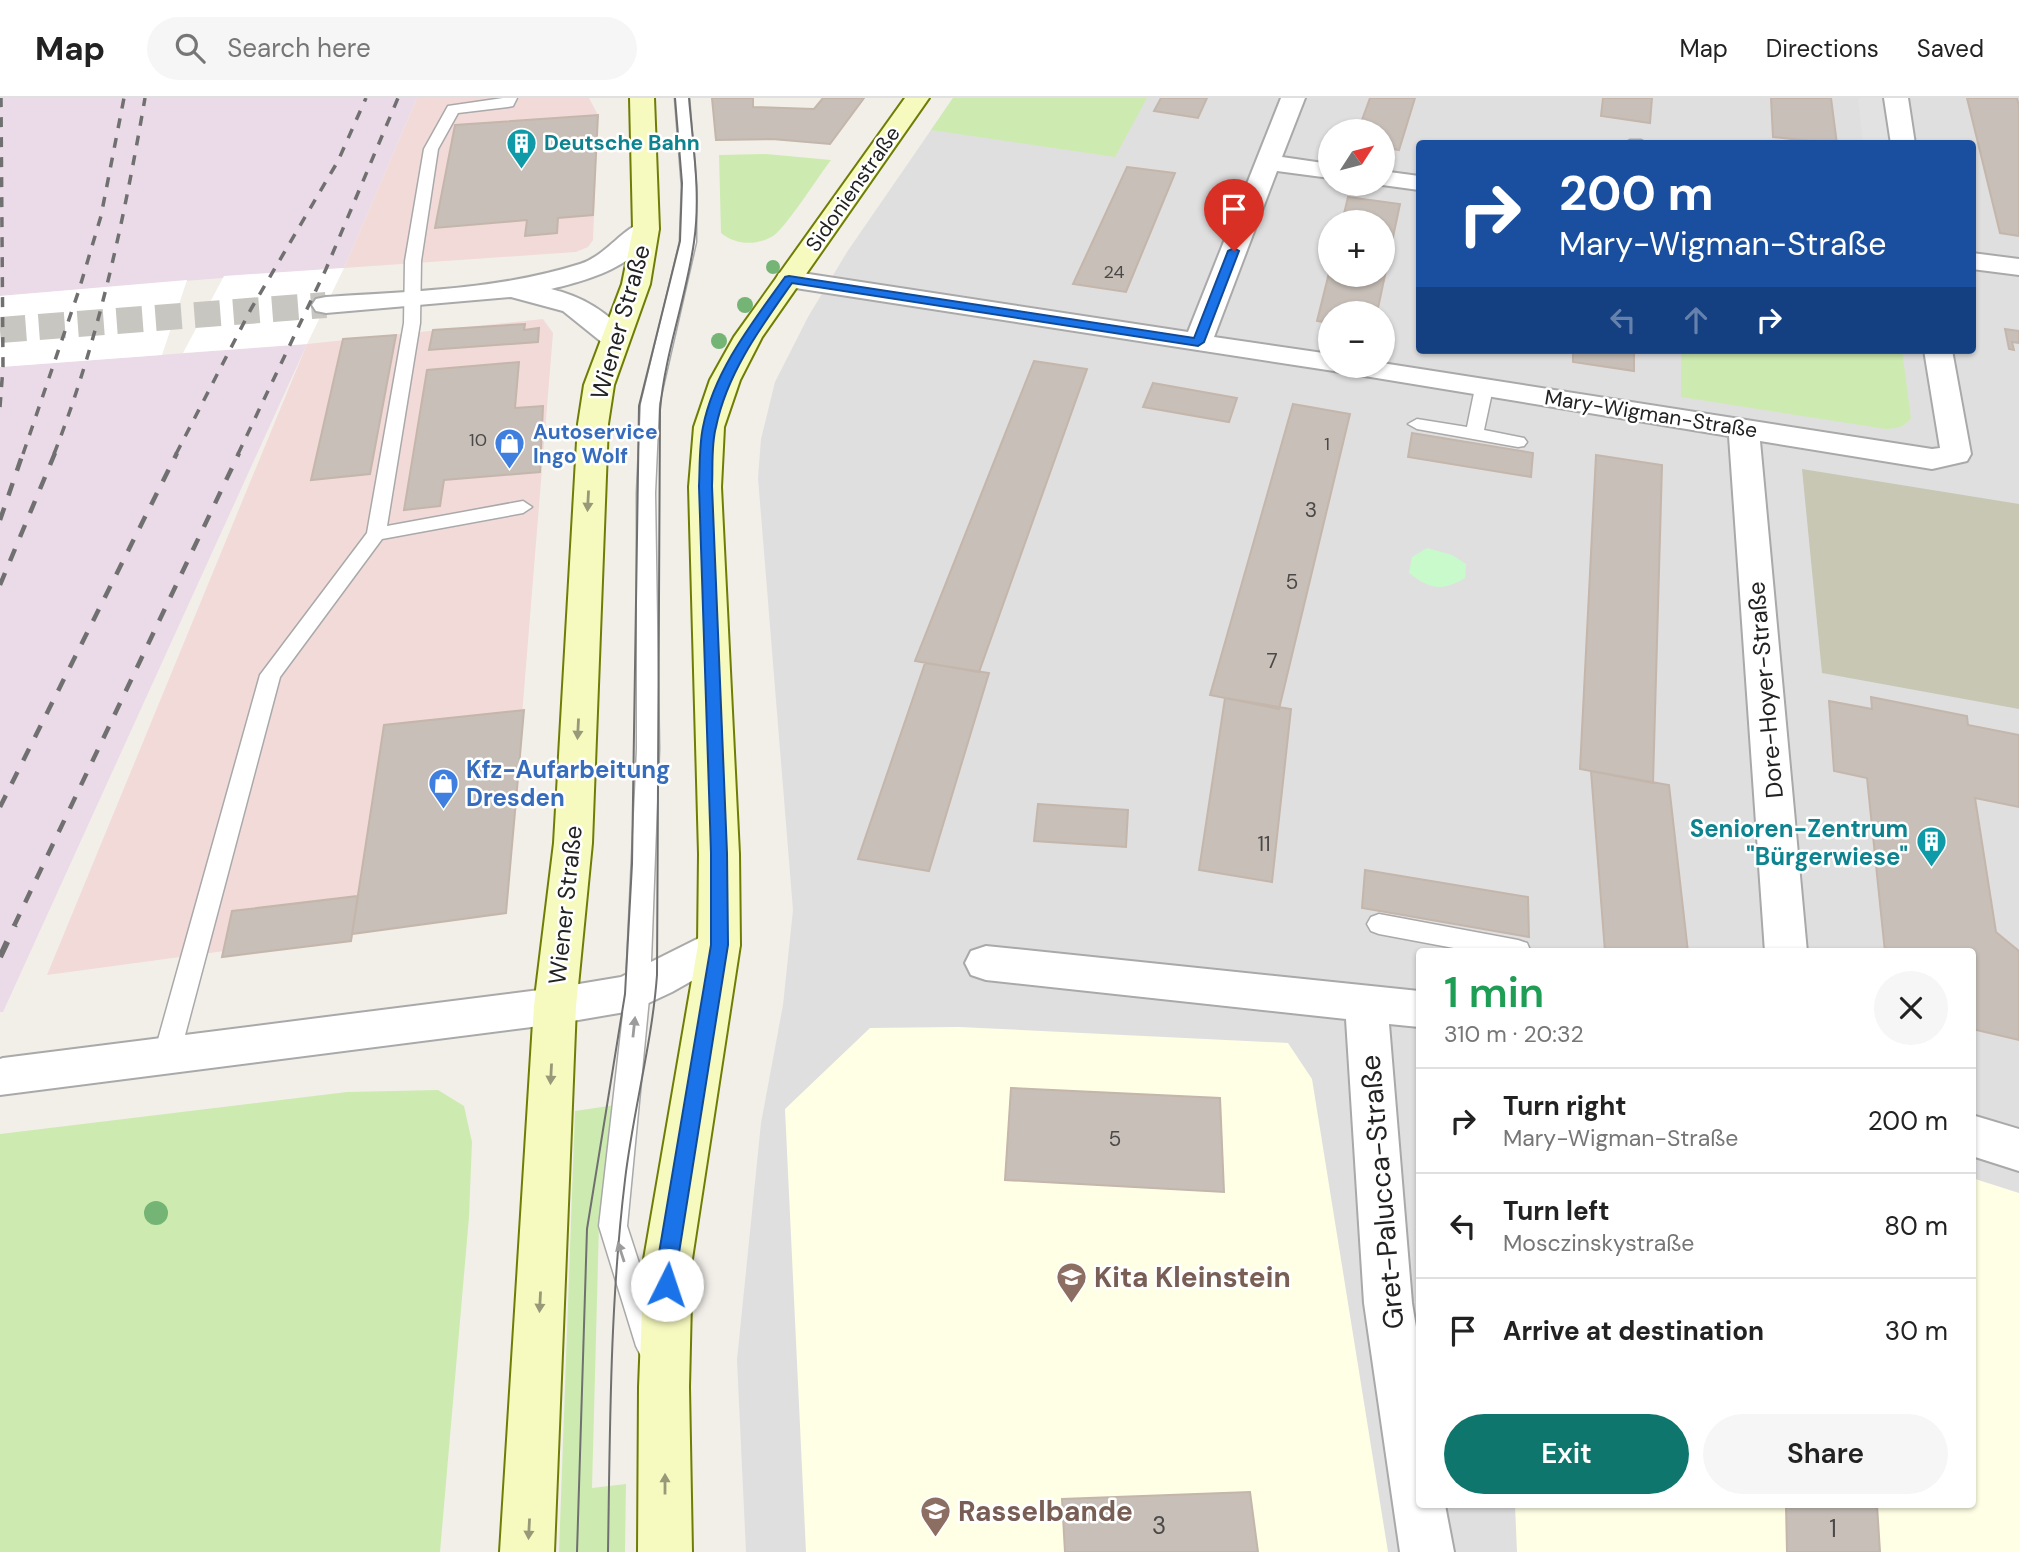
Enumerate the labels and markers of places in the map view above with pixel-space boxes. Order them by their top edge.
building icon: Deutsche Bahn [504,126,538,170]
place label: Deutsche Bahn [544,129,700,157]
pin [1204,179,1264,251]
place label: Autoservice Ingo Wolf [533,418,658,470]
shop icon: Autoservice Ingo Wolf [493,427,527,471]
place label: Kfz-Aufarbeitung Dresden [466,754,670,813]
shop icon: Kfz-Aufarbeitung Dresden [426,766,460,810]
place label: Senioren-Zentrum "Bürgerwiese" [1690,813,1908,872]
building icon: Senioren-Zentrum "Bürgerwiese" [1914,825,1948,869]
place label: Kita Kleinstein [1094,1259,1291,1296]
school or university icon: Kita Kleinstein [1054,1260,1088,1304]
place label: Rasselbande [958,1493,1133,1530]
school or university icon: Rasselbande [918,1494,952,1538]

